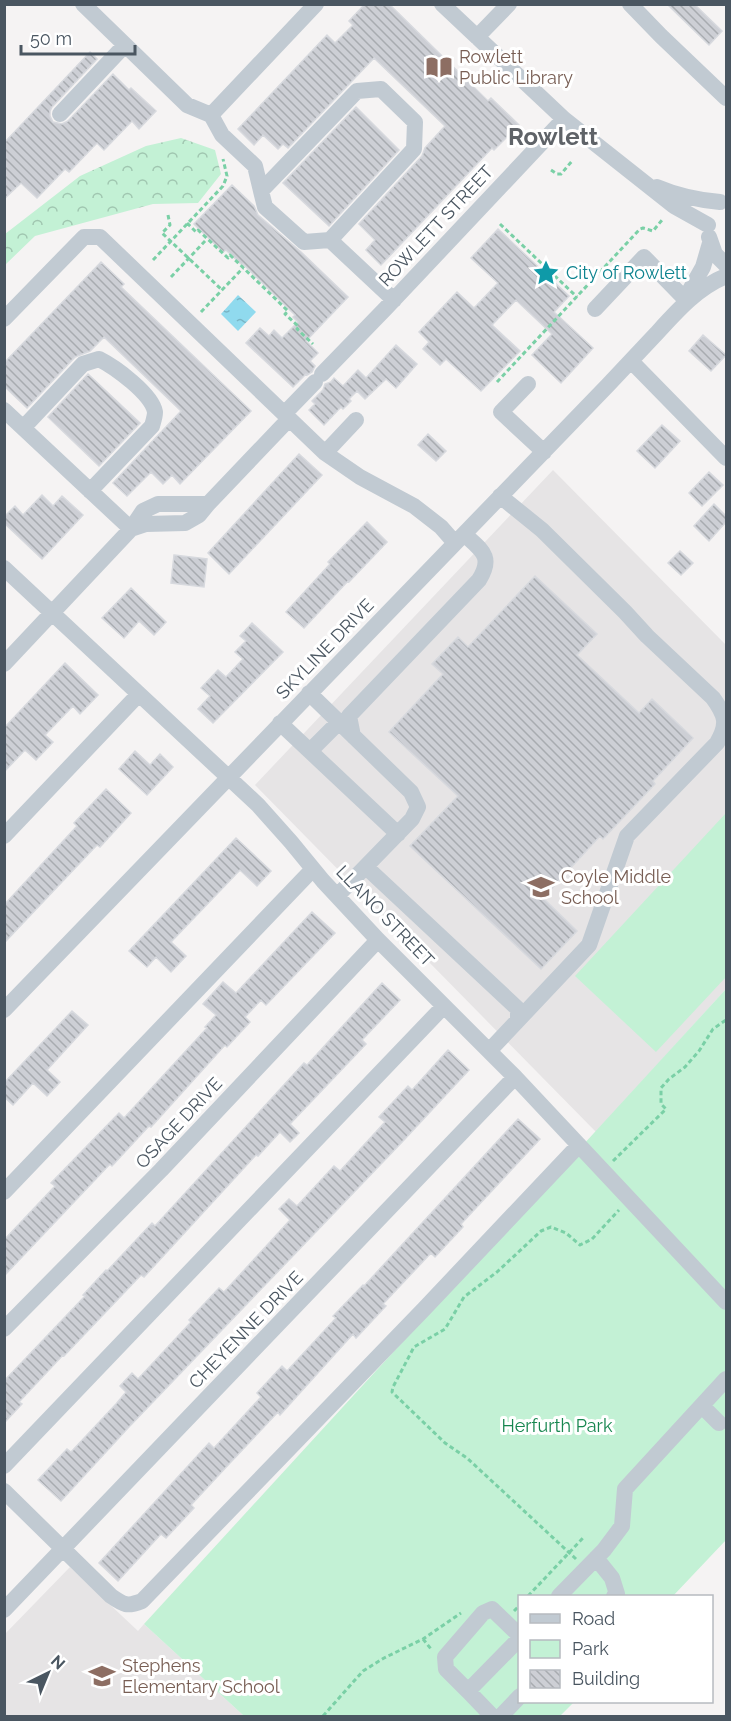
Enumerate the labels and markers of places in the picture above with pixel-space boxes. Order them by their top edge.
place label: Rowlett Public Library [459,46,573,88]
library icon: Rowlett Public Library [424,52,454,82]
place icon: City of Rowlett [531,258,561,288]
place label: City of Rowlett [566,262,687,283]
place label: Coyle Middle School [561,866,672,908]
school or university icon: Coyle Middle School [526,872,556,902]
place label: Stephens Elementary School [122,1655,280,1697]
school or university icon: Stephens Elementary School [87,1661,117,1691]

